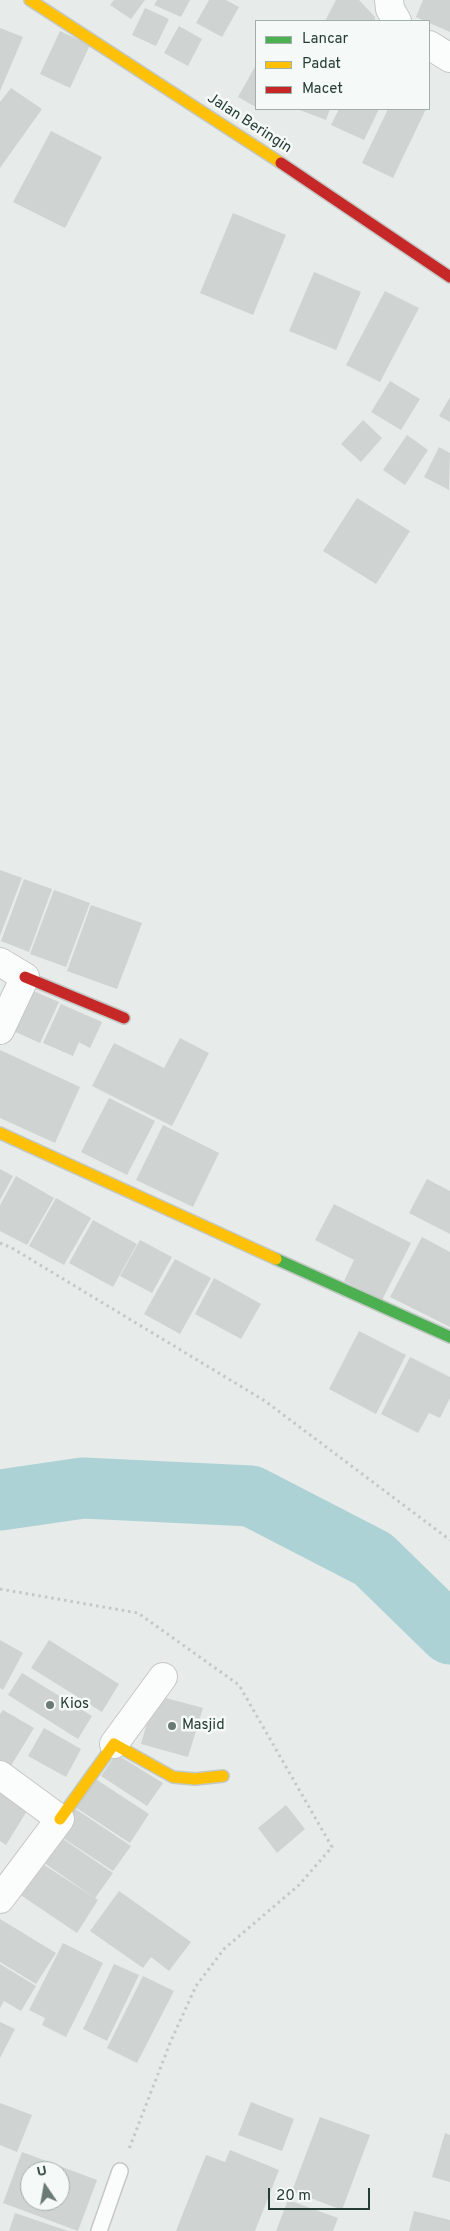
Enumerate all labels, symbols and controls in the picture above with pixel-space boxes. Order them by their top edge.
legend [255,20,430,110]
text: Lancar [302,30,348,49]
text: Padat [302,55,341,74]
text: Macet [302,80,343,99]
street label: Jalan Beringin [203,90,295,158]
place label: Kios [60,1696,89,1714]
marker: Kios [44,1699,56,1711]
place label: Masjid [182,1717,225,1735]
marker: Masjid [166,1720,178,1732]
north arrow [20,2161,70,2211]
text: U [35,2162,49,2181]
scale bar [270,2178,372,2210]
text: 20 m [276,2187,311,2206]

